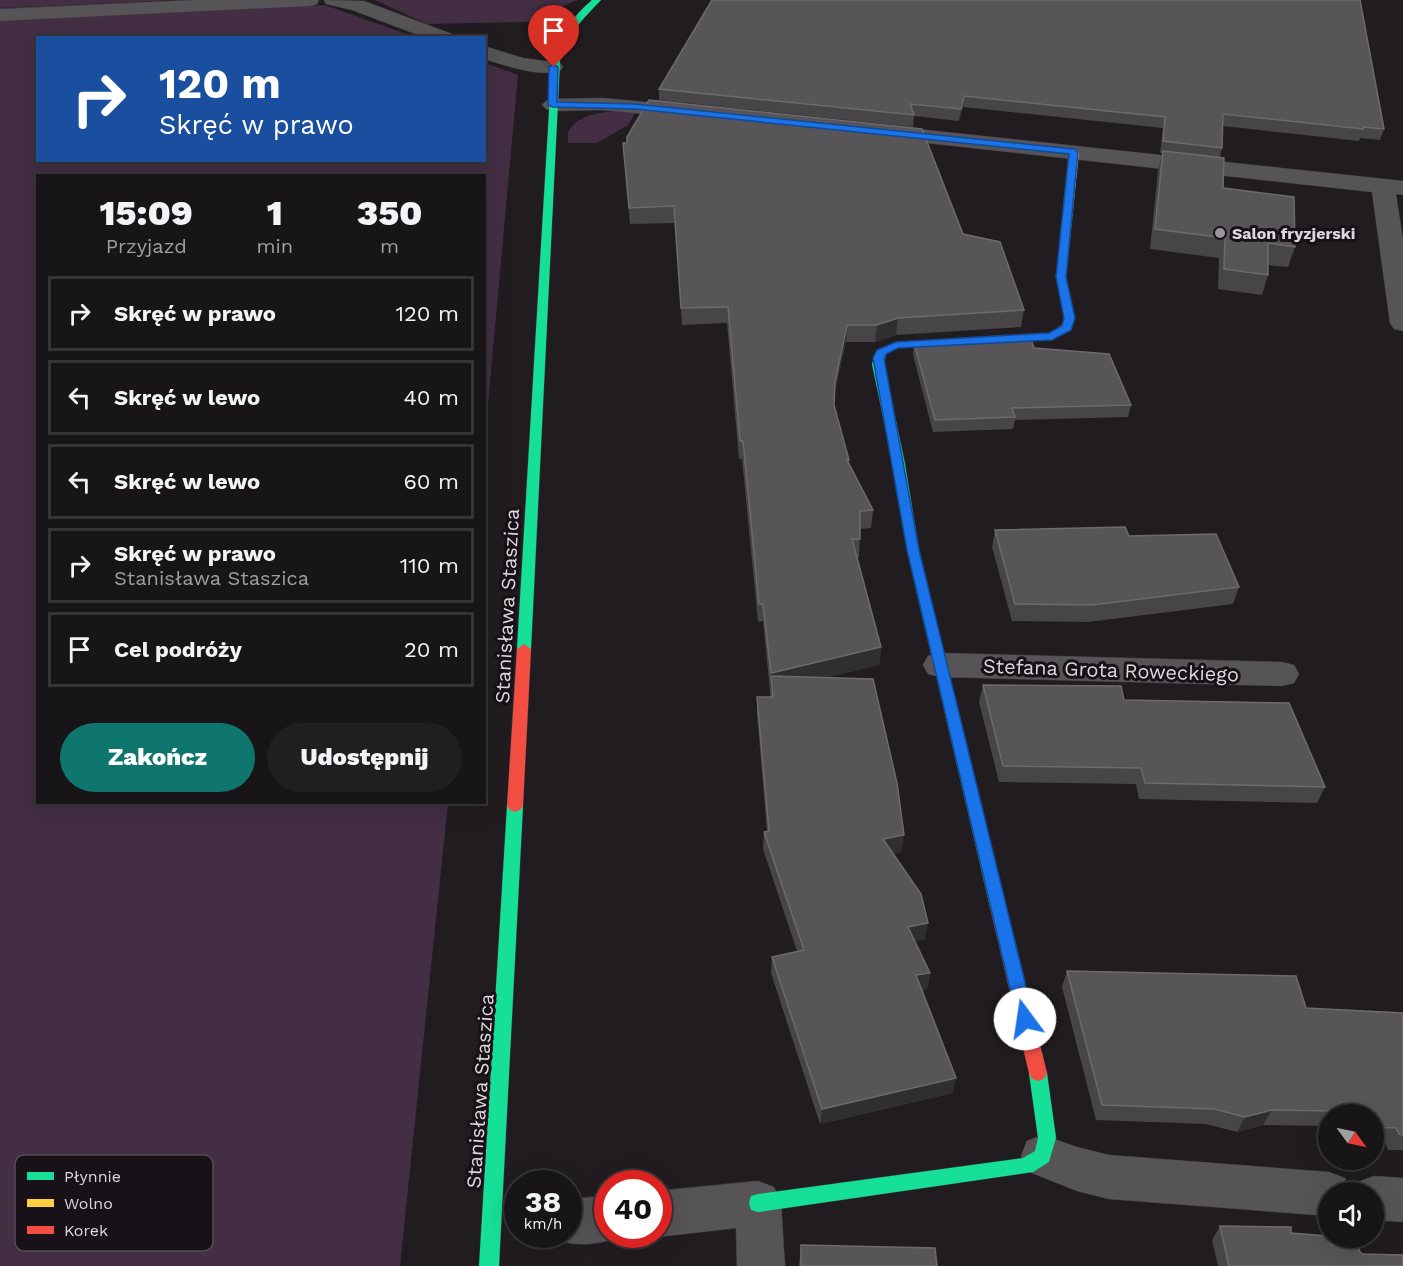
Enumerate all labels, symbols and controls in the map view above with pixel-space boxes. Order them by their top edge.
pin [528,5,579,67]
icon: arrive [537,14,570,47]
text: 120 m [159,59,281,108]
icon: right [60,60,138,138]
text: Skręć w prawo [159,109,354,141]
text: 15:09 [99,192,193,234]
text: 1 [267,192,283,234]
text: 350 [357,192,423,234]
place label: Salon fryzjerski [1232,224,1355,243]
marker: Salon fryzjerski [1213,226,1227,240]
text: Przyjazd [106,234,187,258]
text: min [256,234,293,258]
text: m [380,234,399,258]
icon: right [63,297,96,330]
text: Skręć w prawo [114,301,276,326]
text: 120 m [395,301,459,326]
icon: left [63,381,96,414]
text: Skręć w lewo [114,385,260,410]
text: 40 m [403,385,459,410]
icon: left [63,465,96,498]
text: Skręć w lewo [114,469,260,494]
text: 60 m [403,469,459,494]
street label: Stanisława Staszica [490,508,524,704]
text: Skręć w prawo [114,541,276,566]
icon: right [63,549,96,582]
text: 110 m [400,553,459,578]
text: Stanisława Staszica [114,566,309,590]
icon: arrive [63,633,96,666]
text: Cel podróży [114,637,242,662]
text: 20 m [404,637,459,662]
street label: Stefana Grota Roweckiego [983,654,1239,686]
button: Zakończ [60,723,255,792]
button: Udostępnij [267,723,462,792]
position arrow [993,987,1057,1051]
street label: Stanisława Staszica [461,993,499,1189]
north arrow [1318,1104,1384,1170]
map controls [1318,1104,1384,1248]
legend [15,1155,213,1251]
text: Płynnie [64,1167,121,1186]
speed limit sign: 40 [594,1170,672,1248]
button: sound [1318,1182,1384,1248]
text: 38 [525,1184,561,1219]
text: Wolno [64,1194,113,1213]
text: km/h [524,1215,562,1233]
text: Korek [64,1221,108,1240]

